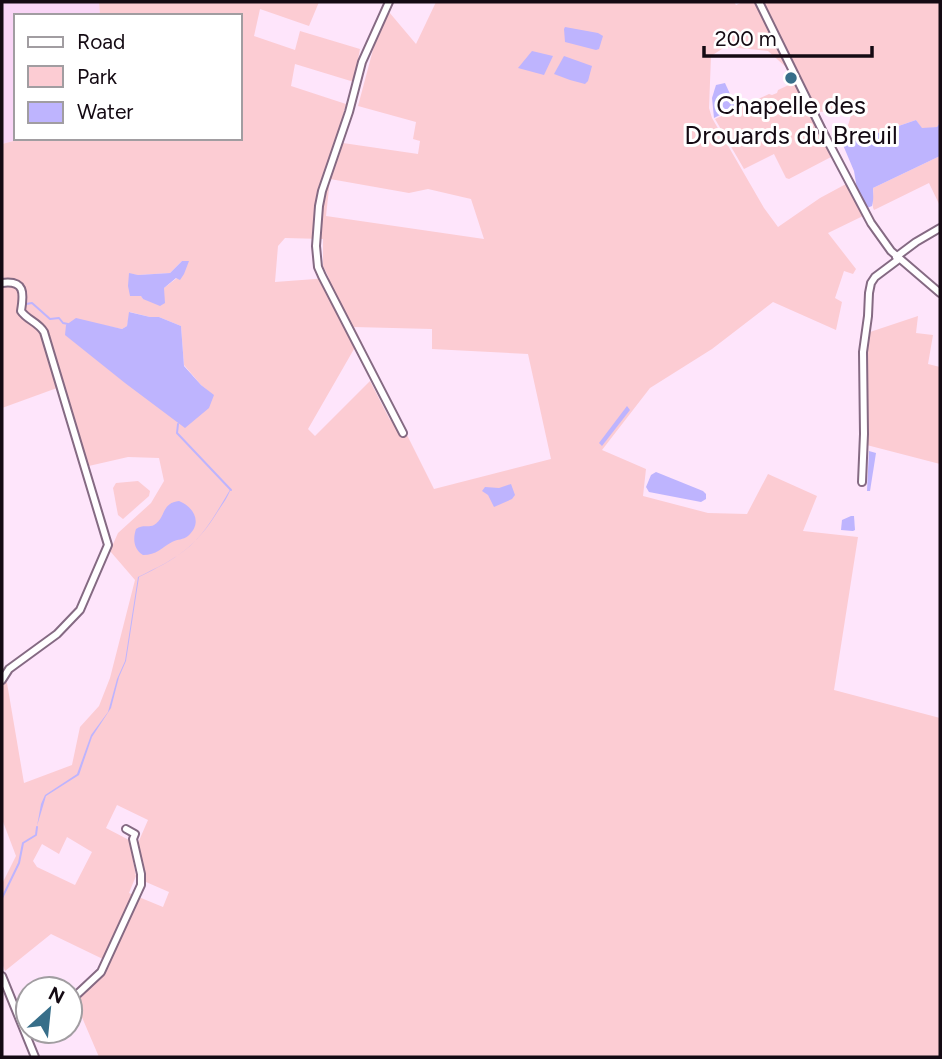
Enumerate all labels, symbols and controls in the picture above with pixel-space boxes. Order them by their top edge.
legend [14,14,242,140]
scale bar [704,14,872,58]
text: 200 m [715,26,777,51]
text: Road [77,29,125,54]
text: Park [77,64,118,89]
marker: Chapelle des Drouards du Breuil [783,70,799,86]
place label: Chapelle des Drouards du Breuil [684,89,898,151]
text: Water [77,99,133,124]
north arrow [14,975,84,1045]
text: N [45,982,68,1009]

